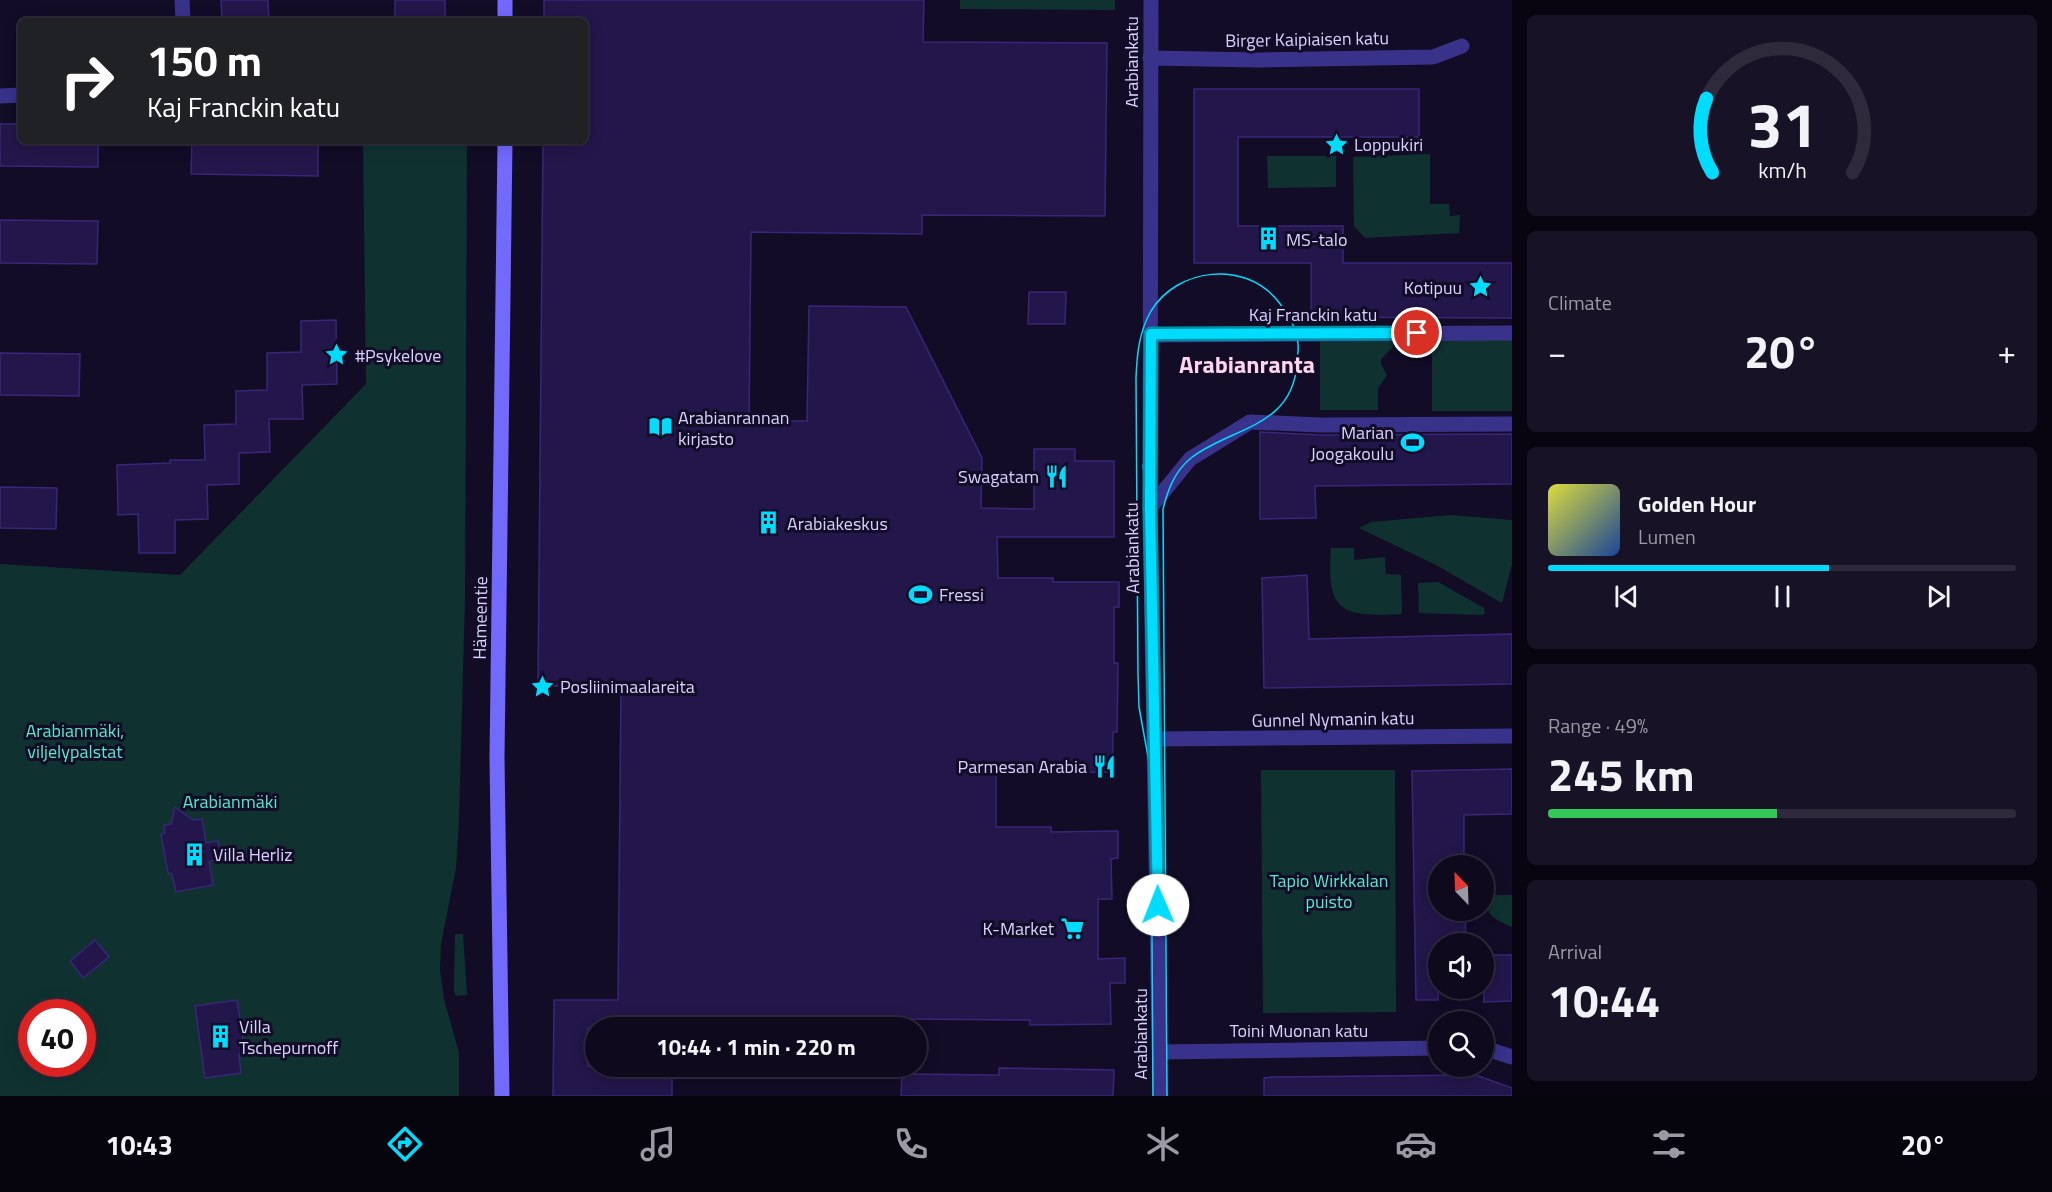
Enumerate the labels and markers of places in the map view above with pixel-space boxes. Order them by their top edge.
place icon: Loppukiri [1323,131,1349,157]
place label: Loppukiri [1354,131,1423,158]
building icon: MS-talo [1255,226,1281,252]
place label: MS-talo [1286,226,1348,253]
place label: Kotipuu [1404,274,1462,301]
place icon: Kotipuu [1467,274,1493,300]
pin [1391,307,1442,358]
place icon: #Psykelove [324,342,350,368]
place label: #Psykelove [355,342,441,369]
place label: Arabianrannan kirjasto [678,404,789,452]
library icon: Arabianrannan kirjasto [647,414,673,440]
place label: Marian Joogakoulu [1310,419,1394,467]
sports icon: Marian Joogakoulu [1399,429,1425,455]
place label: Swagatam [958,463,1039,490]
restaurant icon: Swagatam [1044,463,1070,489]
building icon: Arabiakeskus [756,510,782,536]
place label: Arabiakeskus [787,510,888,537]
sports icon: Fressi [908,581,934,607]
place label: Fressi [939,581,984,608]
place icon: Posliinimaalareita [529,673,555,699]
place label: Posliinimaalareita [560,673,695,700]
place label: Parmesan Arabia [958,753,1087,780]
restaurant icon: Parmesan Arabia [1092,753,1118,779]
building icon: Villa Herliz [182,841,208,867]
place label: Villa Herliz [213,841,292,868]
place label: K-Market [982,915,1055,942]
supermarket icon: K-Market [1059,915,1085,941]
place label: Villa Tschepurnoff [239,1013,338,1061]
building icon: Villa Tschepurnoff [208,1023,234,1049]

